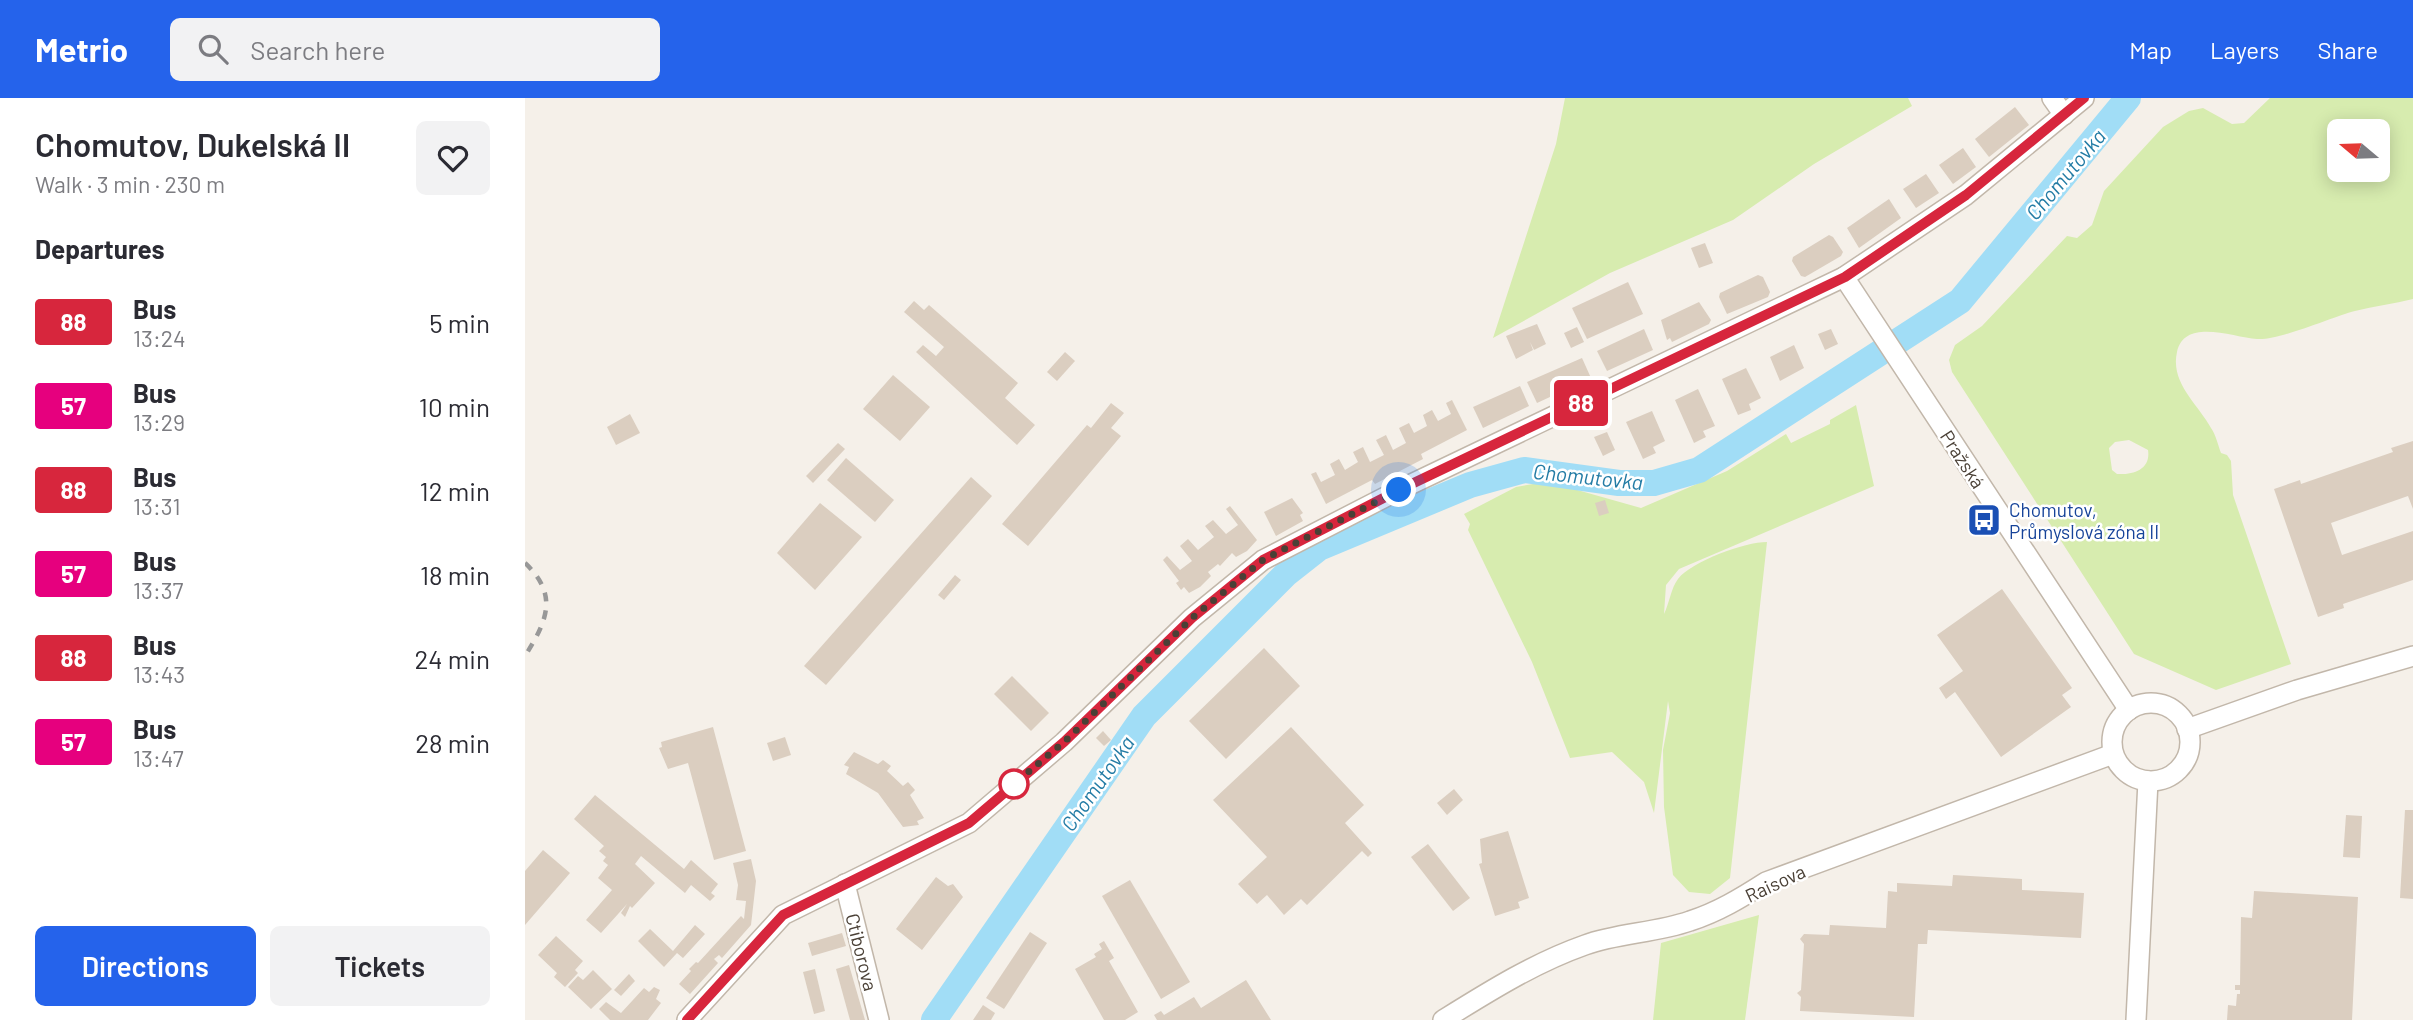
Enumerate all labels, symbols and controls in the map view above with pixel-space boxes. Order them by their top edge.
search box [170,18,660,81]
text: Metrio [35,29,128,69]
icon: search [194,30,232,68]
text: Search here [250,34,385,65]
text: Map [2129,35,2172,64]
text: Layers [2210,35,2279,64]
text: Share [2317,35,2378,64]
north arrow [2327,119,2391,182]
map controls [2327,119,2390,182]
button: heart [416,121,490,195]
text: Chomutov, Dukelská II [35,124,350,164]
water label: Chomutovka [2020,124,2110,224]
text: Walk · 3 min · 230 m [35,170,225,198]
text: Departures [35,233,165,264]
text: Bus [133,293,176,324]
text: 88 [61,307,86,336]
text: 5 min [429,307,490,338]
text: 13:24 [133,324,186,352]
text: Bus [133,377,176,408]
line badge: 88 [1549,380,1613,426]
text: 88 [1568,388,1594,417]
text: 57 [61,391,86,420]
text: 10 min [419,391,490,422]
text: 13:29 [133,408,185,436]
street label: Pražská [1936,426,1990,492]
water label: Chomutovka [1532,458,1644,494]
text: Bus [133,461,176,492]
your location [1381,472,1416,507]
text: 88 [61,475,86,504]
text: 12 min [420,475,490,506]
text: 13:31 [133,492,180,520]
place label: Chomutov, Průmyslová zóna II [2009,498,2159,543]
bus stop icon: Chomutov, Průmyslová zóna II [1965,501,2003,539]
text: Bus [133,545,176,576]
text: 57 [61,559,86,588]
text: 18 min [420,559,490,590]
text: 13:37 [133,576,183,604]
text: Bus [133,629,176,660]
text: 88 [61,643,86,672]
text: 24 min [414,643,490,674]
text: 13:43 [133,660,185,688]
text: Bus [133,713,176,744]
text: 57 [61,727,86,756]
text: 28 min [415,727,490,758]
water label: Chomutovka [1055,731,1139,835]
text: 13:47 [133,744,184,772]
unlabelled marker [999,769,1029,799]
street label: Raisova [1741,859,1809,907]
street label: Ctiborova [841,911,883,993]
button: Directions [35,926,256,1006]
button: Tickets [270,926,490,1006]

